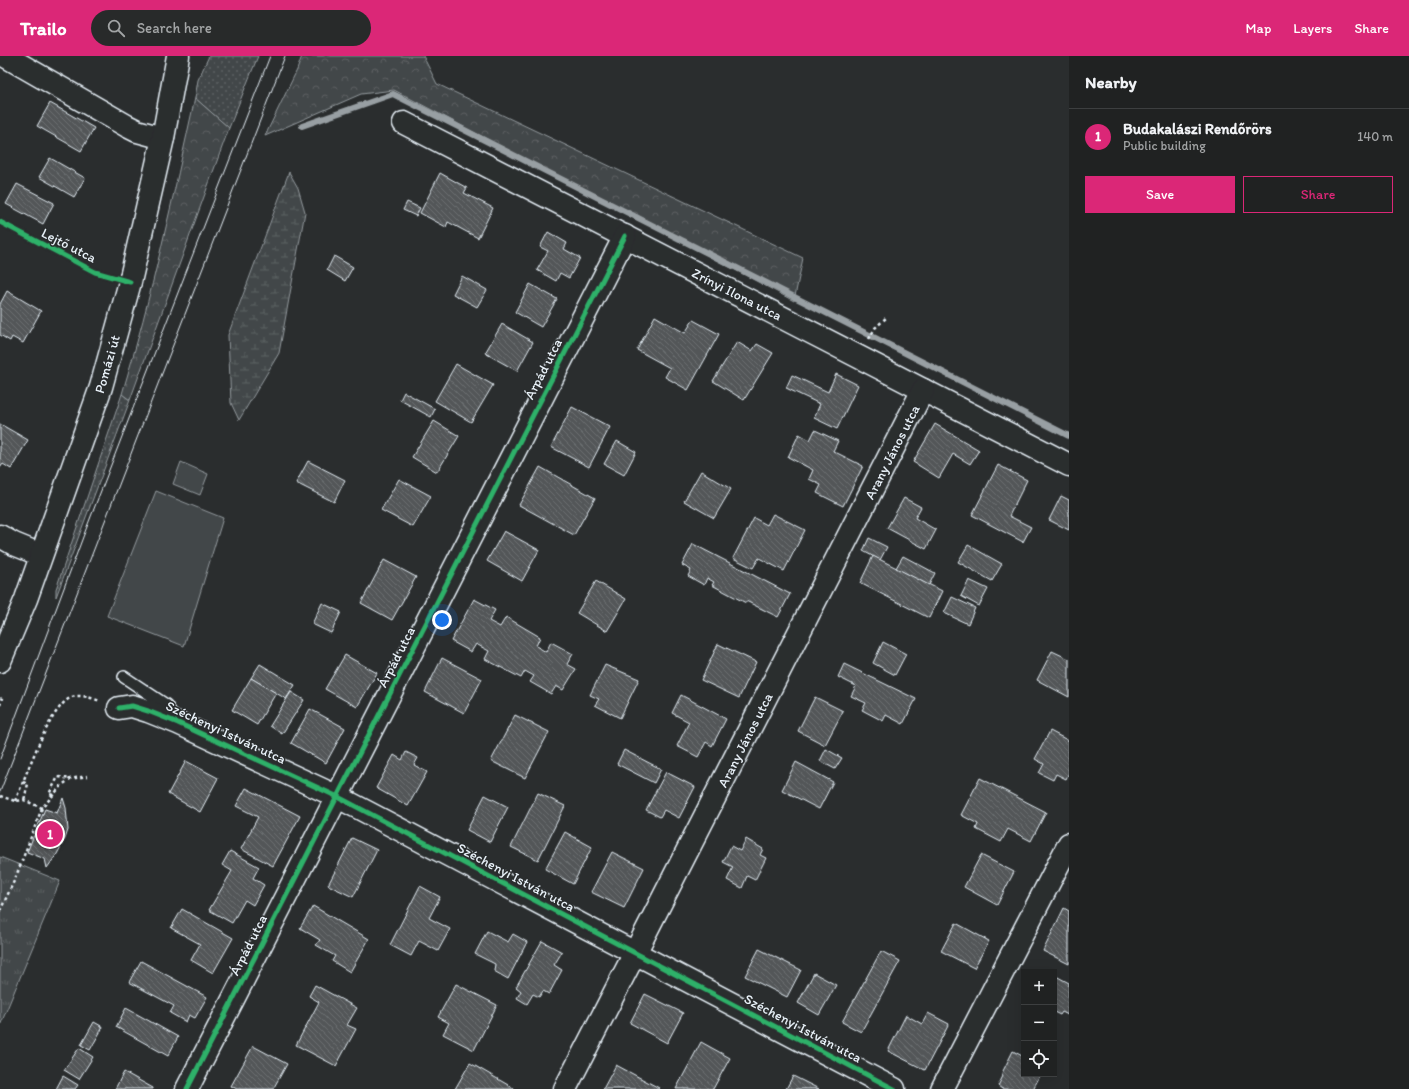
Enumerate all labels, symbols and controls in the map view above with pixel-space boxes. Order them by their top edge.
search box [91,10,371,46]
text: Trailo [20,17,67,40]
icon: search [105,17,127,39]
text: Search here [137,19,212,37]
text: Map [1246,20,1271,37]
text: Layers [1293,20,1332,37]
text: Share [1354,20,1389,37]
text: Nearby [1085,72,1137,92]
text: Budakalászi Rendőrörs [1123,120,1272,138]
text: 1 [1095,129,1101,144]
text: 140 m [1357,129,1393,144]
text: Public building [1123,138,1206,153]
button: Save [1085,176,1235,213]
button: Share [1243,176,1393,213]
street label: Lejtő utca [38,224,100,267]
street label: Zrínyi Ilona utca [689,264,785,324]
street label: Pomázi út [91,333,124,395]
street label: Árpád utca [521,336,566,402]
street label: Arany János utca [861,401,924,502]
your location [432,610,452,630]
street label: Árpád utca [374,624,419,690]
street label: Arany János utca [714,689,777,790]
street label: Széchenyi István utca [163,697,289,768]
pin: 1 [37,819,63,849]
street label: Széchenyi István utca [454,839,578,916]
street label: Árpád utca [226,912,271,978]
map controls [1021,969,1057,1077]
button: + [1021,969,1057,1005]
street label: Széchenyi István utca [741,990,865,1067]
button: − [1021,1005,1057,1041]
button: locate [1021,1041,1057,1077]

